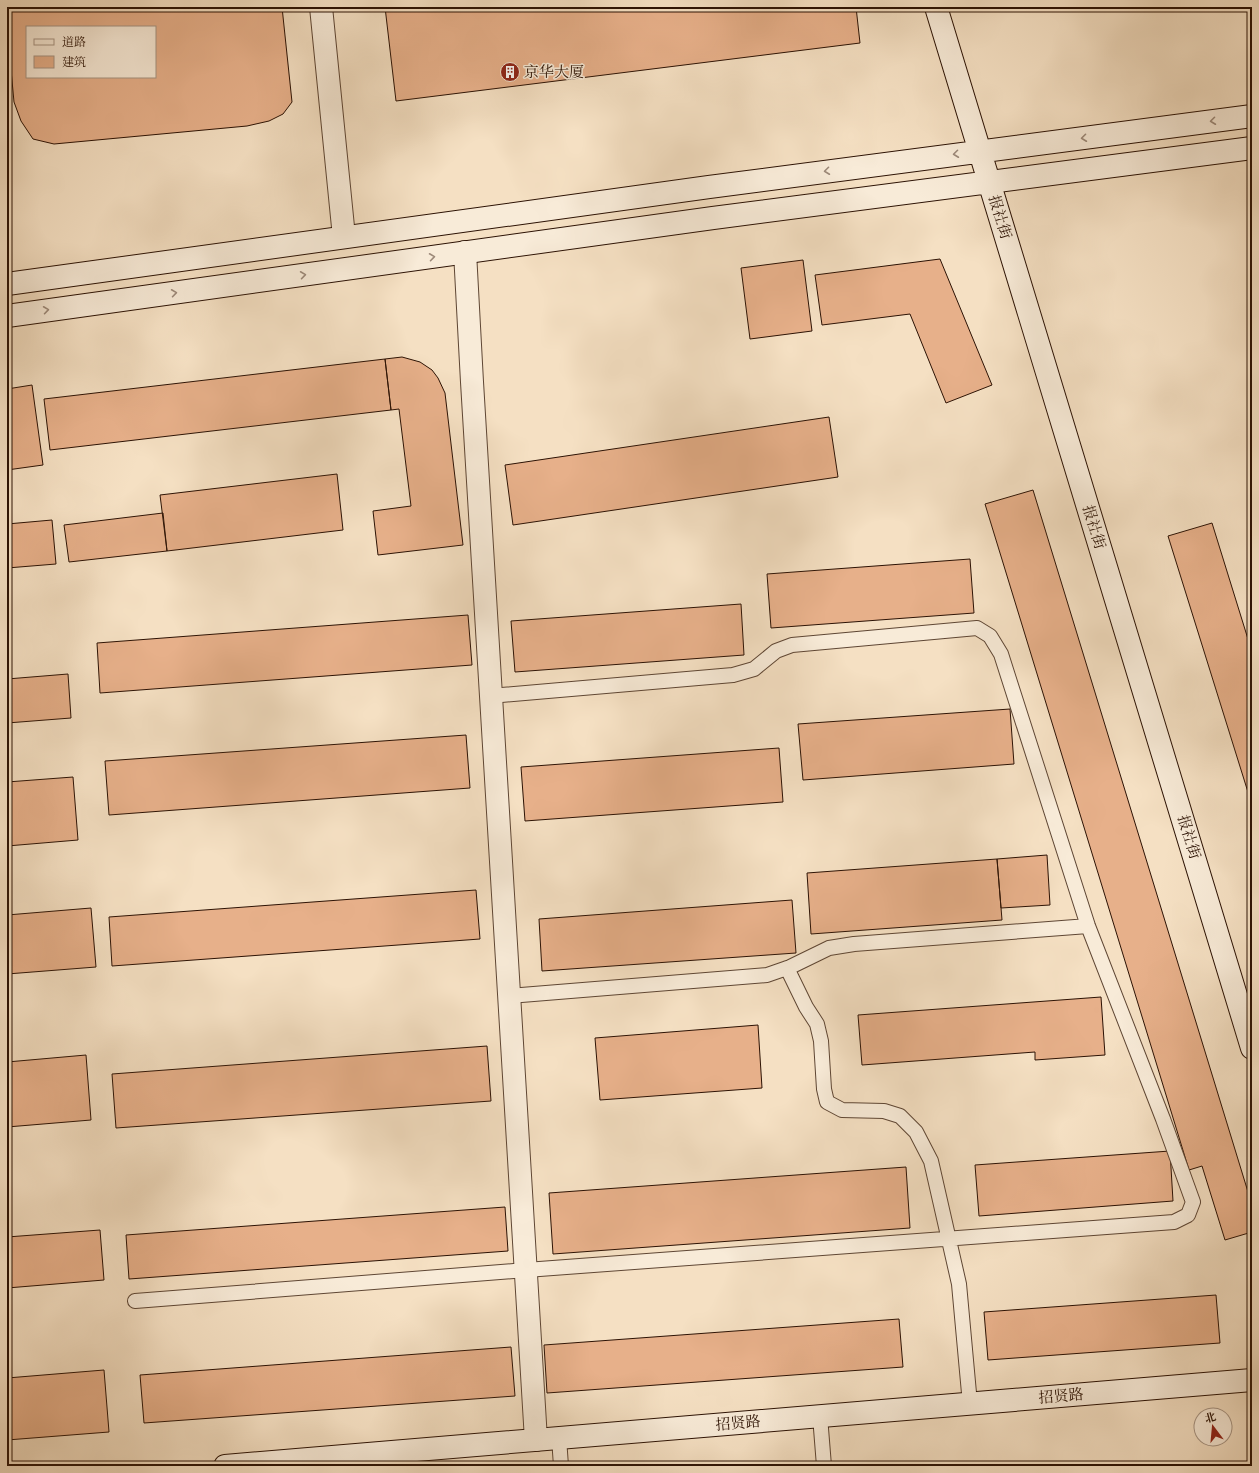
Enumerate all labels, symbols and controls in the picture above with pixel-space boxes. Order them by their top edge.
legend [26,26,156,78]
text: 道路 [62,35,86,49]
text: 建筑 [62,55,86,69]
building icon: 京华大厦 [499,61,521,83]
place label: 京华大厦 [524,63,584,81]
one-way arrow [1210,116,1216,125]
one-way arrow [1081,133,1087,142]
one-way arrow [952,150,959,159]
one-way arrow [824,166,830,175]
street label: 报社街 [985,193,1015,241]
one-way arrow [429,253,435,262]
one-way arrow [300,271,306,280]
one-way arrow [171,289,177,298]
one-way arrow [43,306,49,315]
street label: 报社街 [1079,503,1109,551]
street label: 报社街 [1174,813,1204,861]
street label: 招贤路 [1038,1385,1084,1407]
north arrow [1193,1407,1233,1447]
text: 北 [1203,1410,1217,1426]
street label: 招贤路 [715,1412,761,1434]

